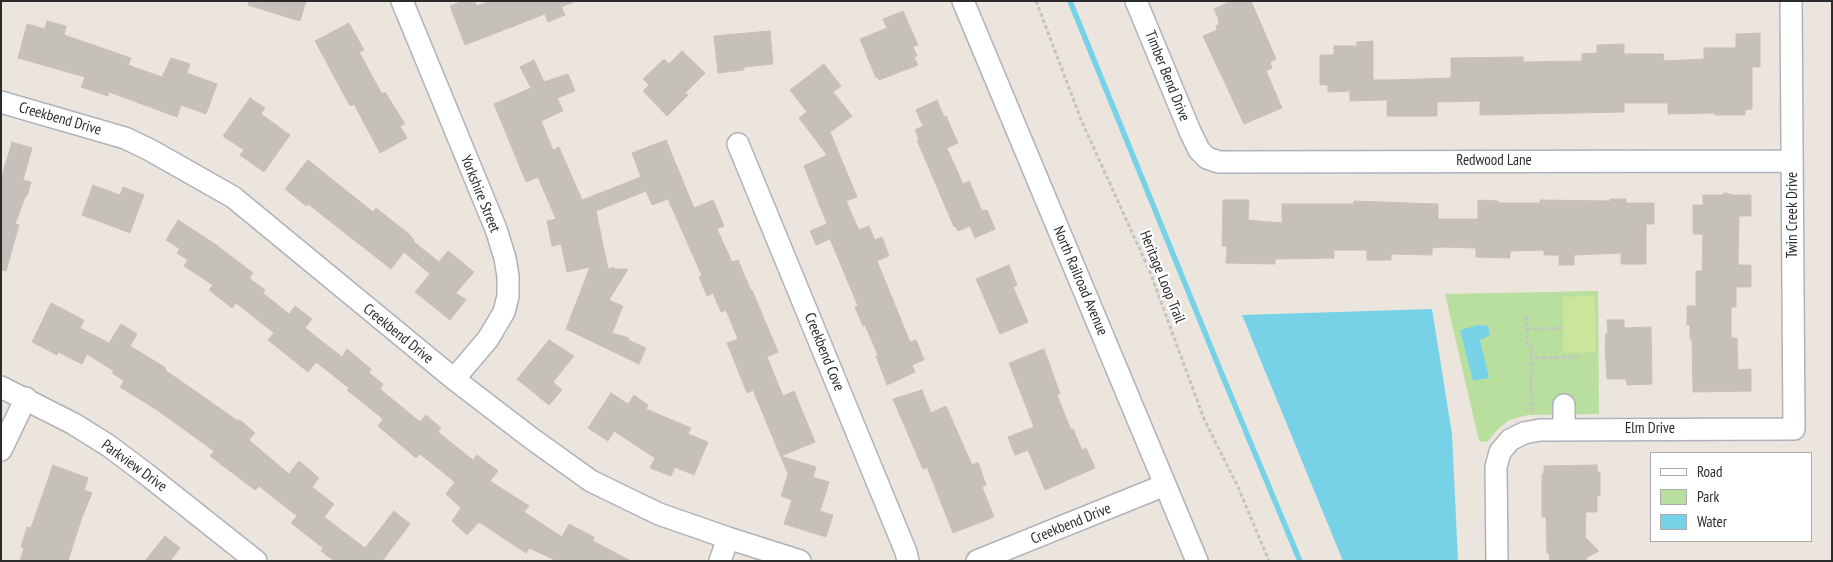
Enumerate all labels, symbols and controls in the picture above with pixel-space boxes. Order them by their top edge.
street label: Timber Bend Drive [1141,28,1193,124]
street label: Creekbend Drive [17,99,103,139]
street label: Redwood Lane [1456,152,1532,170]
street label: Yorkshire Street [456,153,504,235]
street label: Twin Creek Drive [1784,172,1802,258]
street label: North Railroad Avenue [1049,224,1111,338]
street label: Heritage Loop Trail [1135,228,1189,326]
street label: Creekbend Drive [359,300,437,368]
street label: Creekbend Cove [800,310,848,394]
street label: Elm Drive [1625,420,1675,438]
street label: Parkview Drive [98,436,170,496]
legend [1650,452,1813,542]
text: Road [1697,462,1723,481]
text: Park [1697,487,1719,506]
street label: Creekbend Drive [1028,500,1114,548]
text: Water [1697,512,1727,531]

